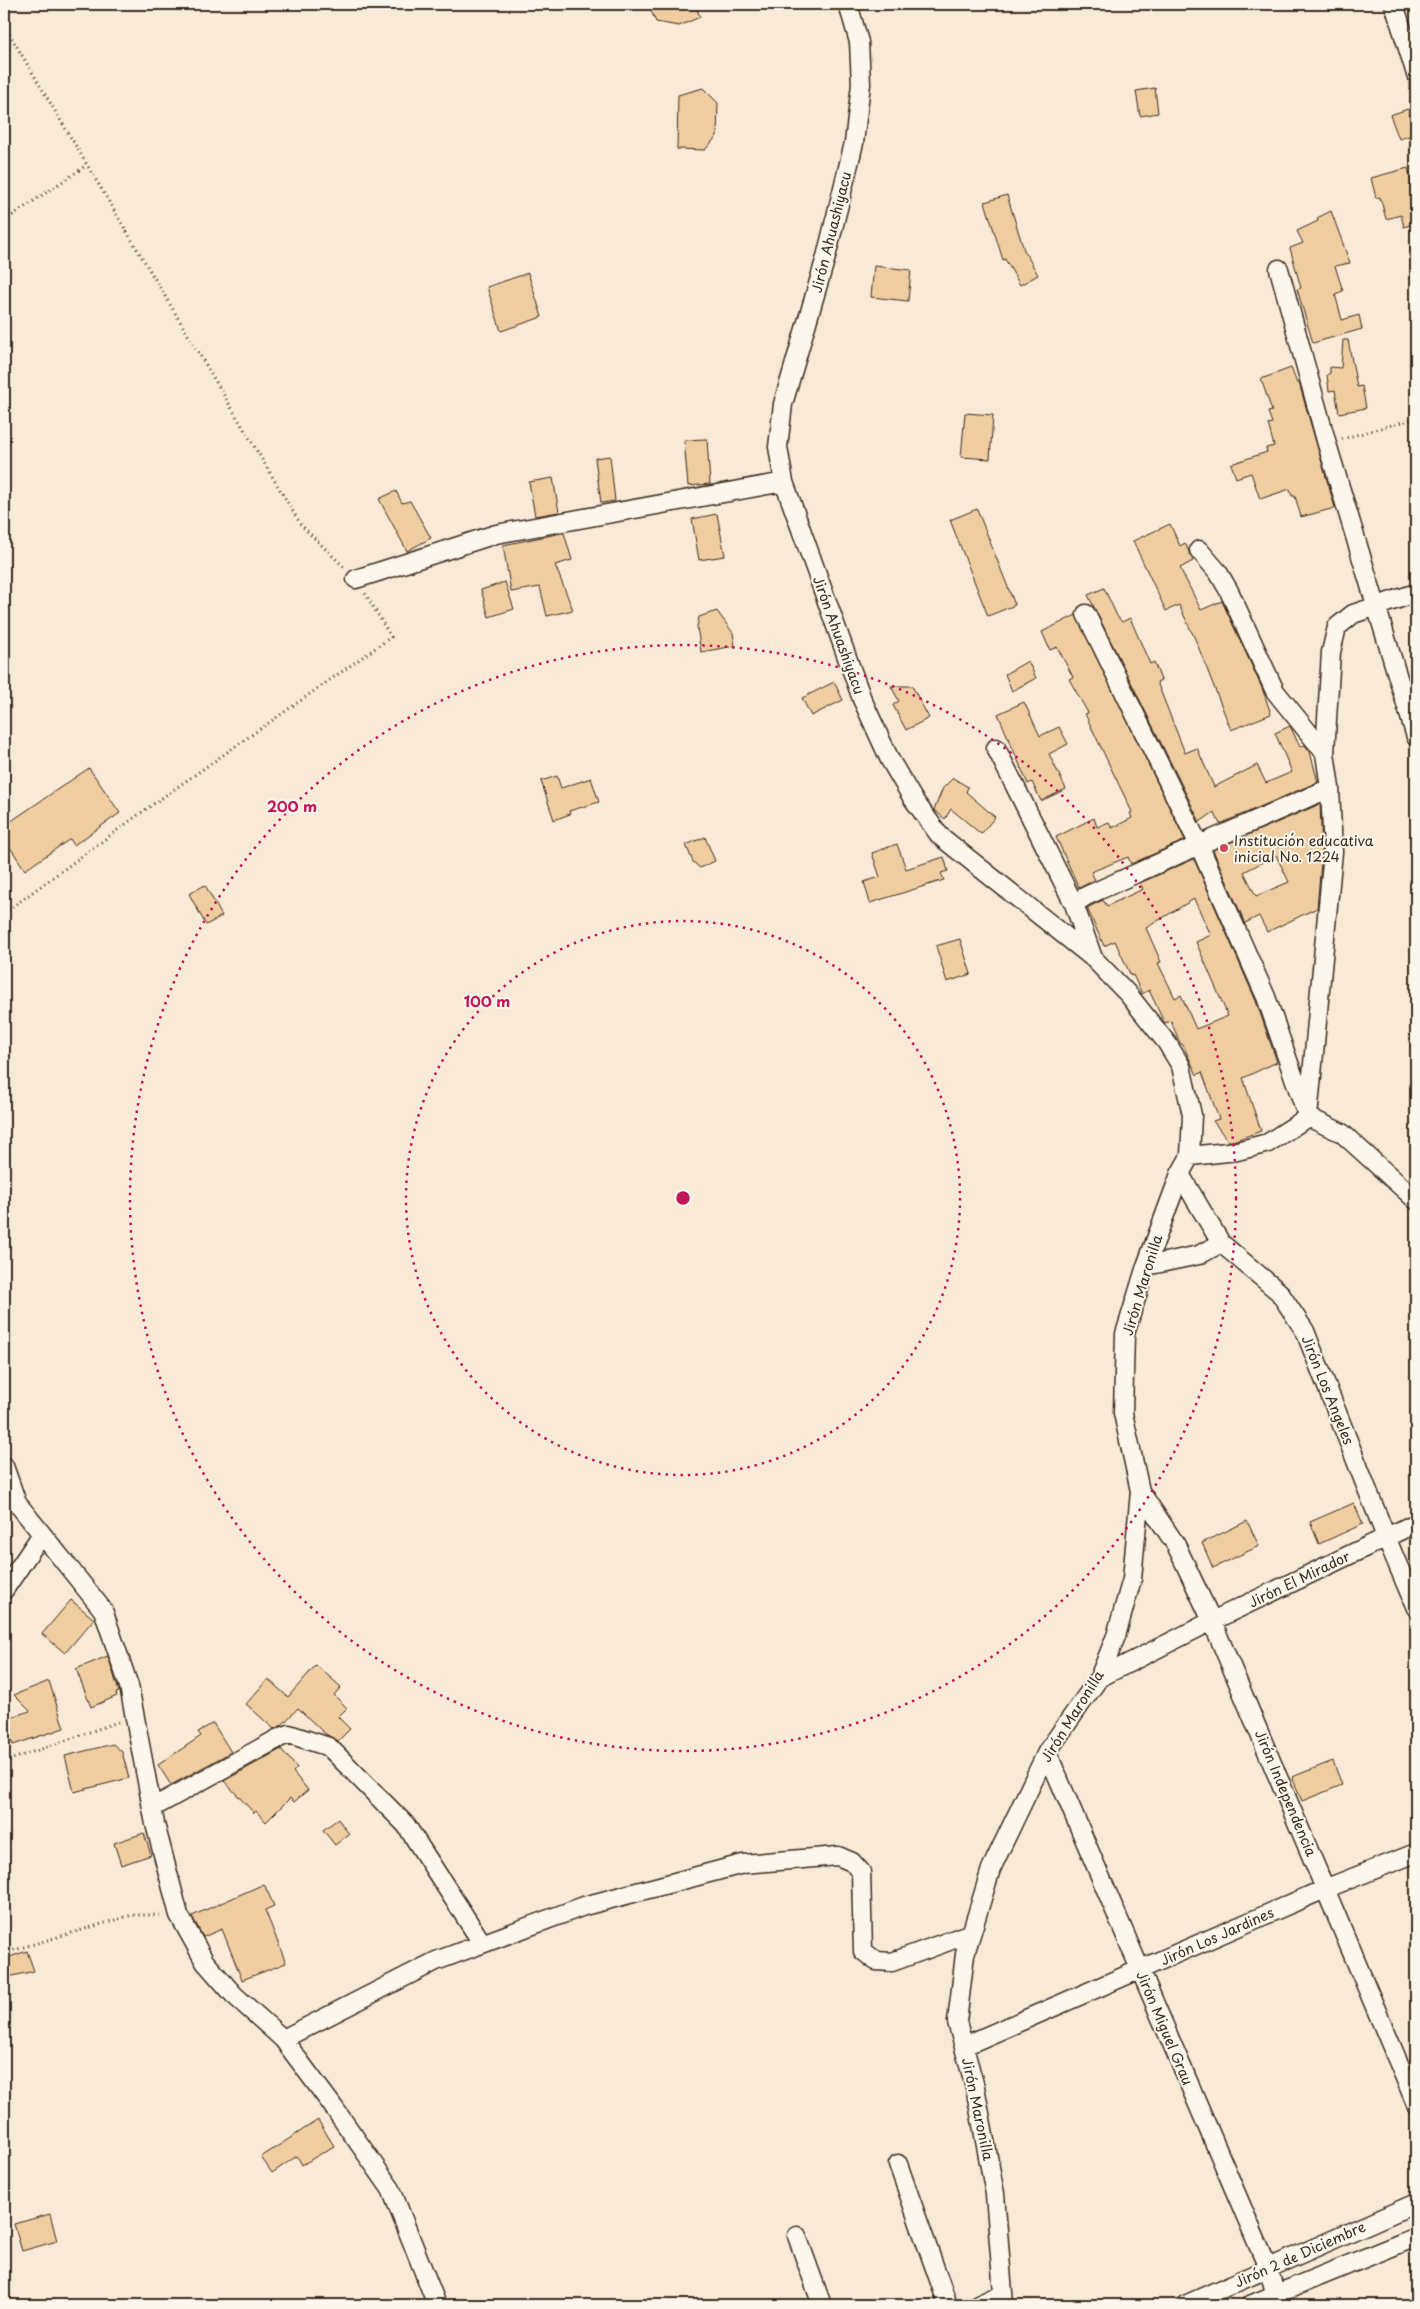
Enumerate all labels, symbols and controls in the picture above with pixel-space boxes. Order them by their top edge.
street label: Jirón Ahuashiyacu [806,169,856,295]
street label: Jirón Ahuashiyacu [808,573,870,697]
text: 200 m [267,794,317,817]
place label: Institución educativa inicial No. 1224 [1234,830,1374,867]
marker: Institución educativa inicial No. 1224 [1218,842,1230,854]
text: 100 m [464,989,510,1012]
centre of rings [674,1189,692,1207]
street label: Jirón Maronilla [1117,1232,1167,1338]
street label: Jirón Los Angeles [1296,1332,1360,1448]
street label: Jirón El Mirador [1245,1545,1354,1613]
street label: Jirón Maronilla [1035,1666,1109,1766]
street label: Jirón Independencia [1250,1726,1322,1860]
street label: Jirón Los Jardines [1157,1902,1277,1970]
street label: Jirón Miguel Grau [1131,1968,1199,2088]
street label: Jirón Maronilla [957,2056,999,2163]
street label: Jirón 2 de Diciembre [1231,2216,1369,2292]

